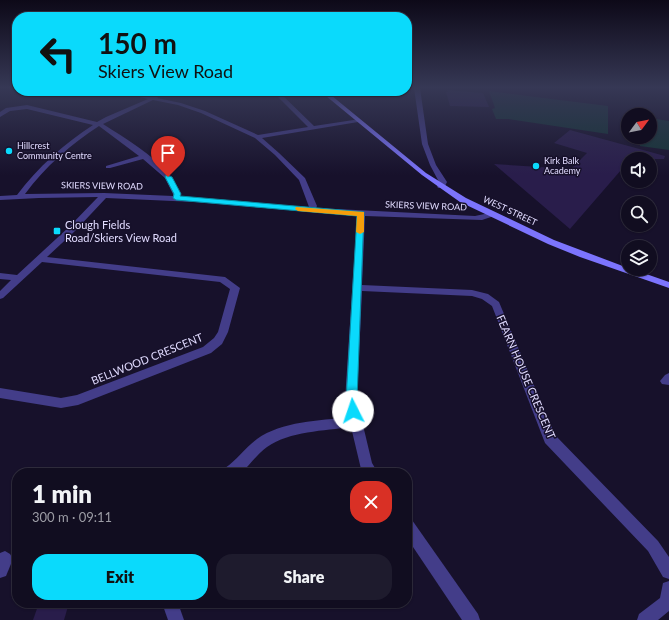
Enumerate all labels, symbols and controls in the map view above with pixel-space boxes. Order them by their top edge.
text: 150 m [98,26,177,60]
icon: left [32,28,84,80]
text: Skiers View Road [98,60,233,82]
north arrow [621,108,657,144]
map controls [621,108,657,276]
pin [151,136,185,177]
place label: Hillcrest Community Centre [17,140,92,161]
icon: arrive [157,142,179,164]
marker: Hillcrest Community Centre [4,146,14,156]
button: sound [621,152,657,188]
place label: Kirk Balk Academy [544,155,581,176]
marker: Kirk Balk Academy [531,161,541,171]
street label: SKIERS VIEW ROAD [61,179,143,192]
street label: WEST STREET [481,193,540,228]
button: search [621,196,657,232]
street label: SKIERS VIEW ROAD [385,199,467,212]
place label: Clough Fields Road/Skiers View Road [65,218,177,244]
marker: Clough Fields Road/Skiers View Road [52,226,62,236]
button: layers [621,240,657,276]
street label: FEARN HOUSE CRESCENT [494,313,559,441]
street label: BELLWOOD CRESCENT [89,330,205,387]
position arrow [332,390,374,432]
text: 1 min [32,479,92,508]
button: close [350,481,392,523]
text: 300 m · 09:11 [32,509,112,525]
button: Exit [32,554,208,600]
button: Share [216,554,392,600]

